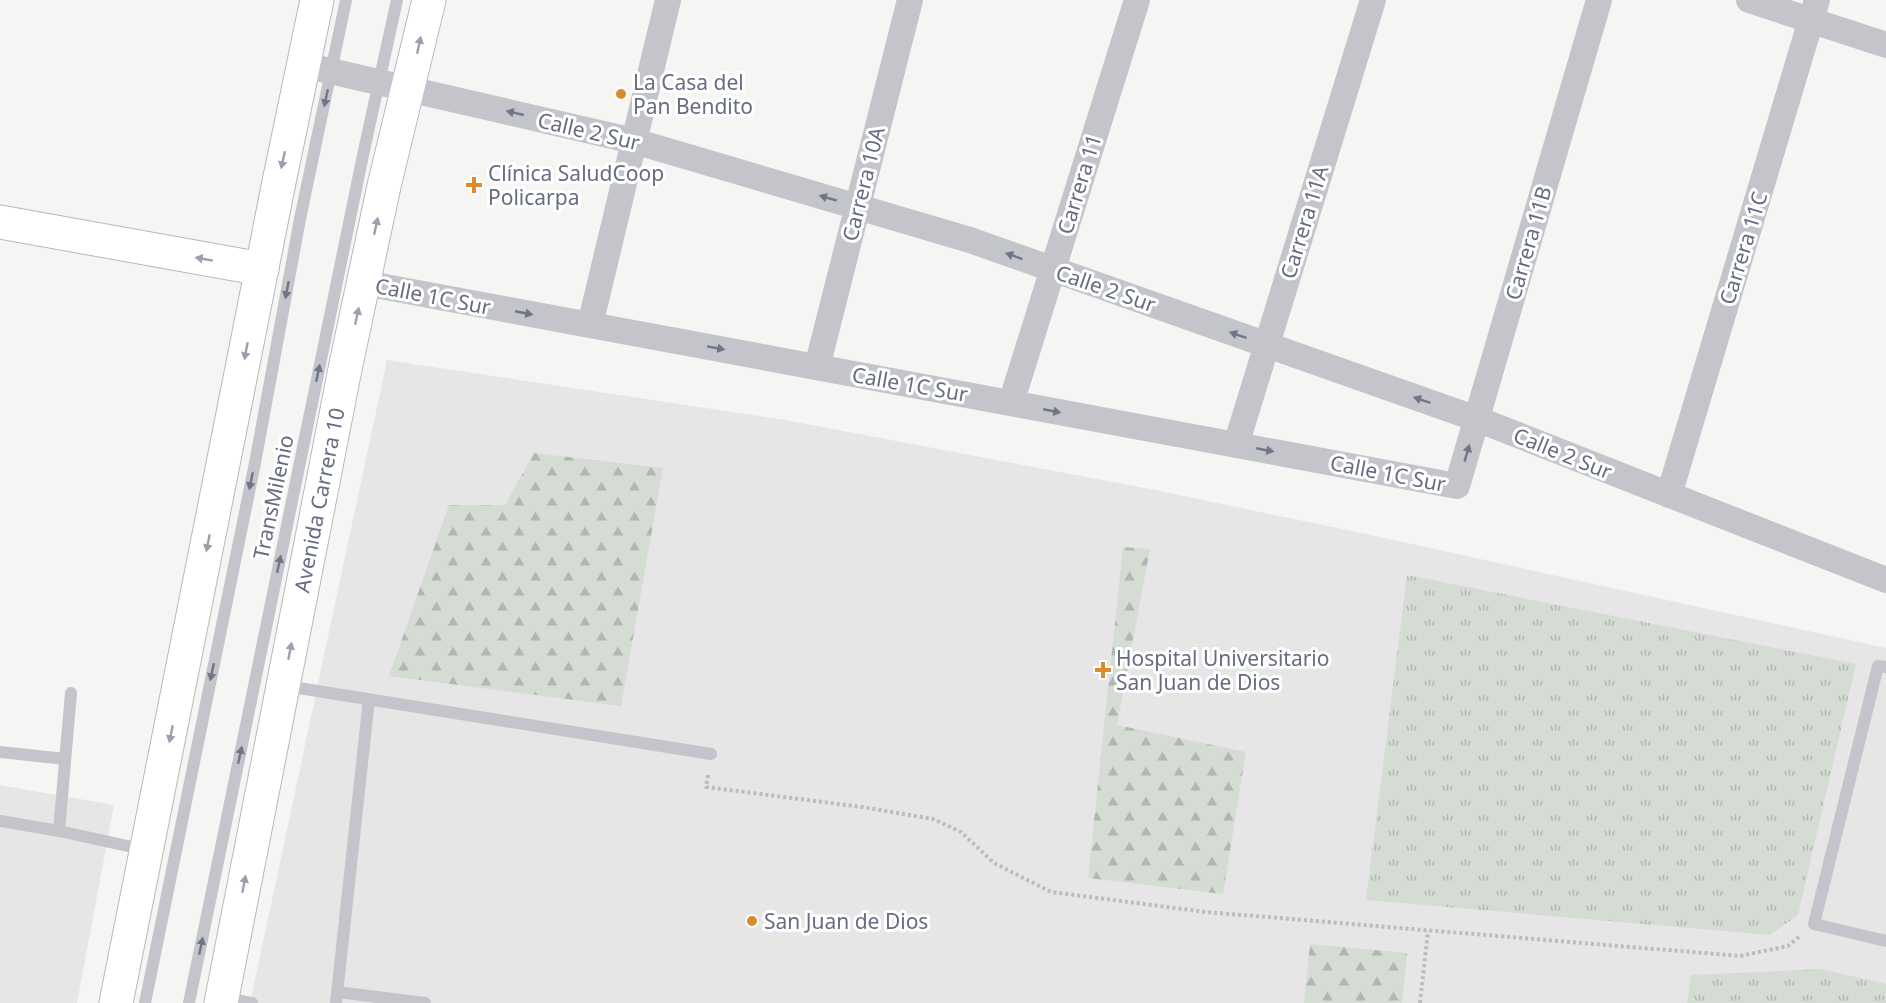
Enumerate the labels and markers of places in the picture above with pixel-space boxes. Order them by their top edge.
place label: La Casa del Pan Bendito [633,68,753,120]
marker: La Casa del Pan Bendito [614,87,628,101]
place label: Clínica SaludCoop Policarpa [488,159,664,211]
marker: Clínica SaludCoop Policarpa [465,176,483,194]
place label: Hospital Universitario San Juan de Dios [1116,644,1329,696]
marker: Hospital Universitario San Juan de Dios [1094,661,1112,679]
place label: San Juan de Dios [764,907,928,935]
marker: San Juan de Dios [745,914,759,928]

